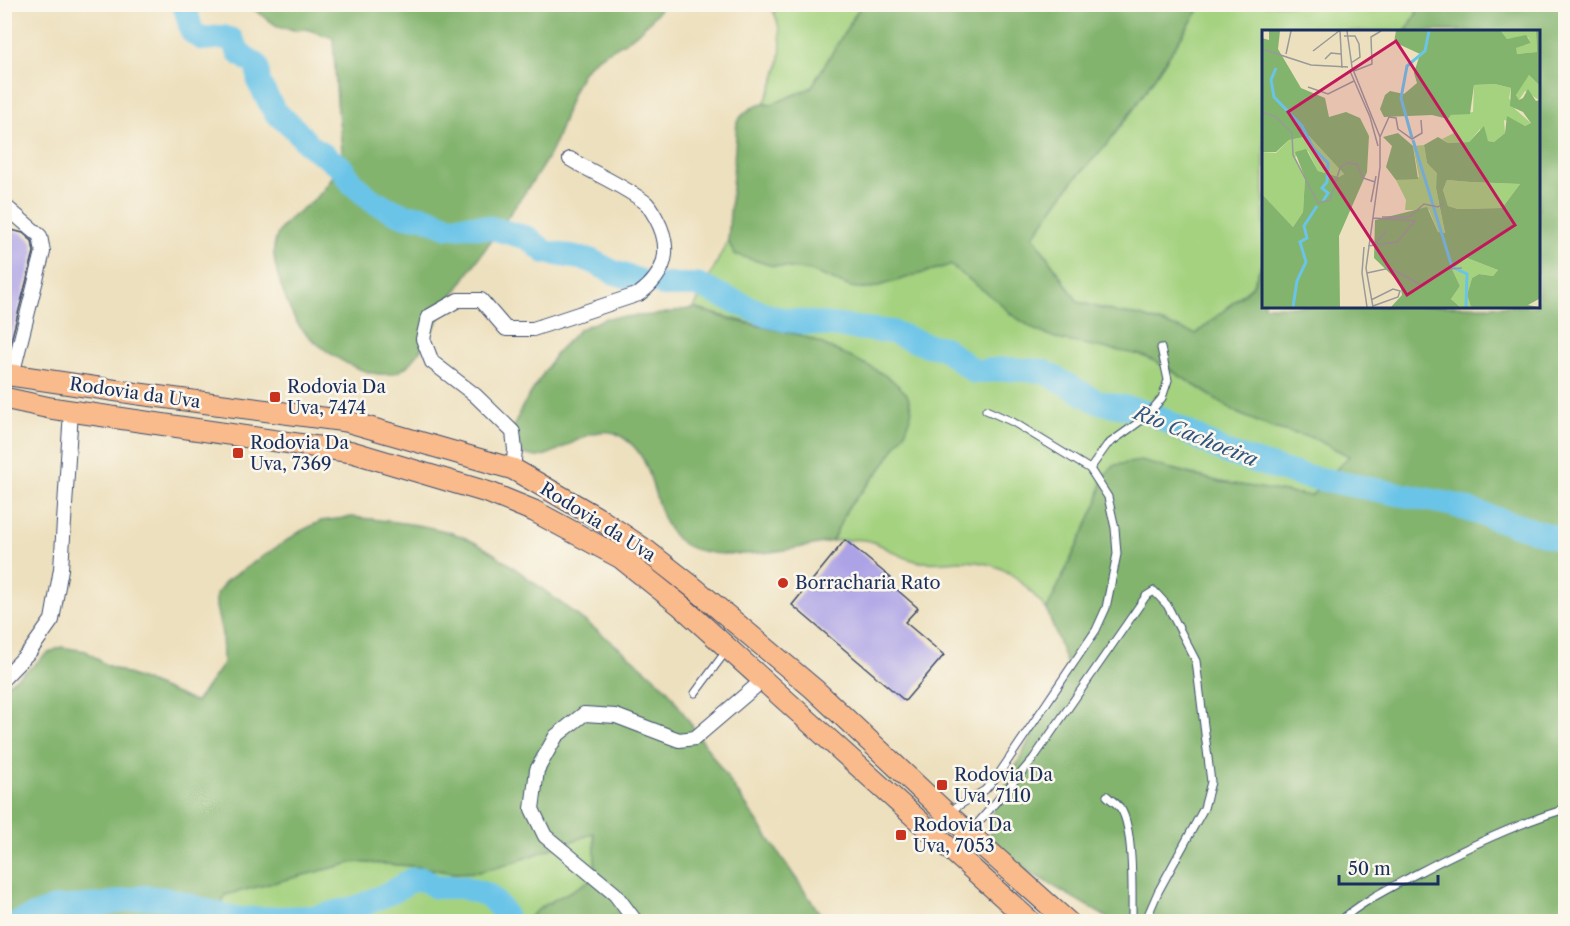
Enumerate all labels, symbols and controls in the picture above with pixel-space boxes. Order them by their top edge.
inset map [1262,30,1540,308]
street label: Rodovia da Uva [68,373,202,413]
place label: Rodovia Da Uva, 7474 [287,376,386,419]
marker: Rodovia Da Uva, 7474 [268,390,282,404]
water label: Rio Cachoeira [1129,400,1261,472]
place label: Rodovia Da Uva, 7369 [250,432,349,475]
marker: Rodovia Da Uva, 7369 [231,446,245,460]
street label: Rodovia da Uva [536,478,660,567]
place label: Borracharia Rato [795,572,941,594]
marker: Borracharia Rato [776,576,790,590]
place label: Rodovia Da Uva, 7110 [954,764,1053,807]
marker: Rodovia Da Uva, 7110 [935,778,949,792]
place label: Rodovia Da Uva, 7053 [913,814,1012,857]
marker: Rodovia Da Uva, 7053 [894,828,908,842]
scale bar [1339,848,1438,886]
text: 50 m [1348,858,1391,880]

